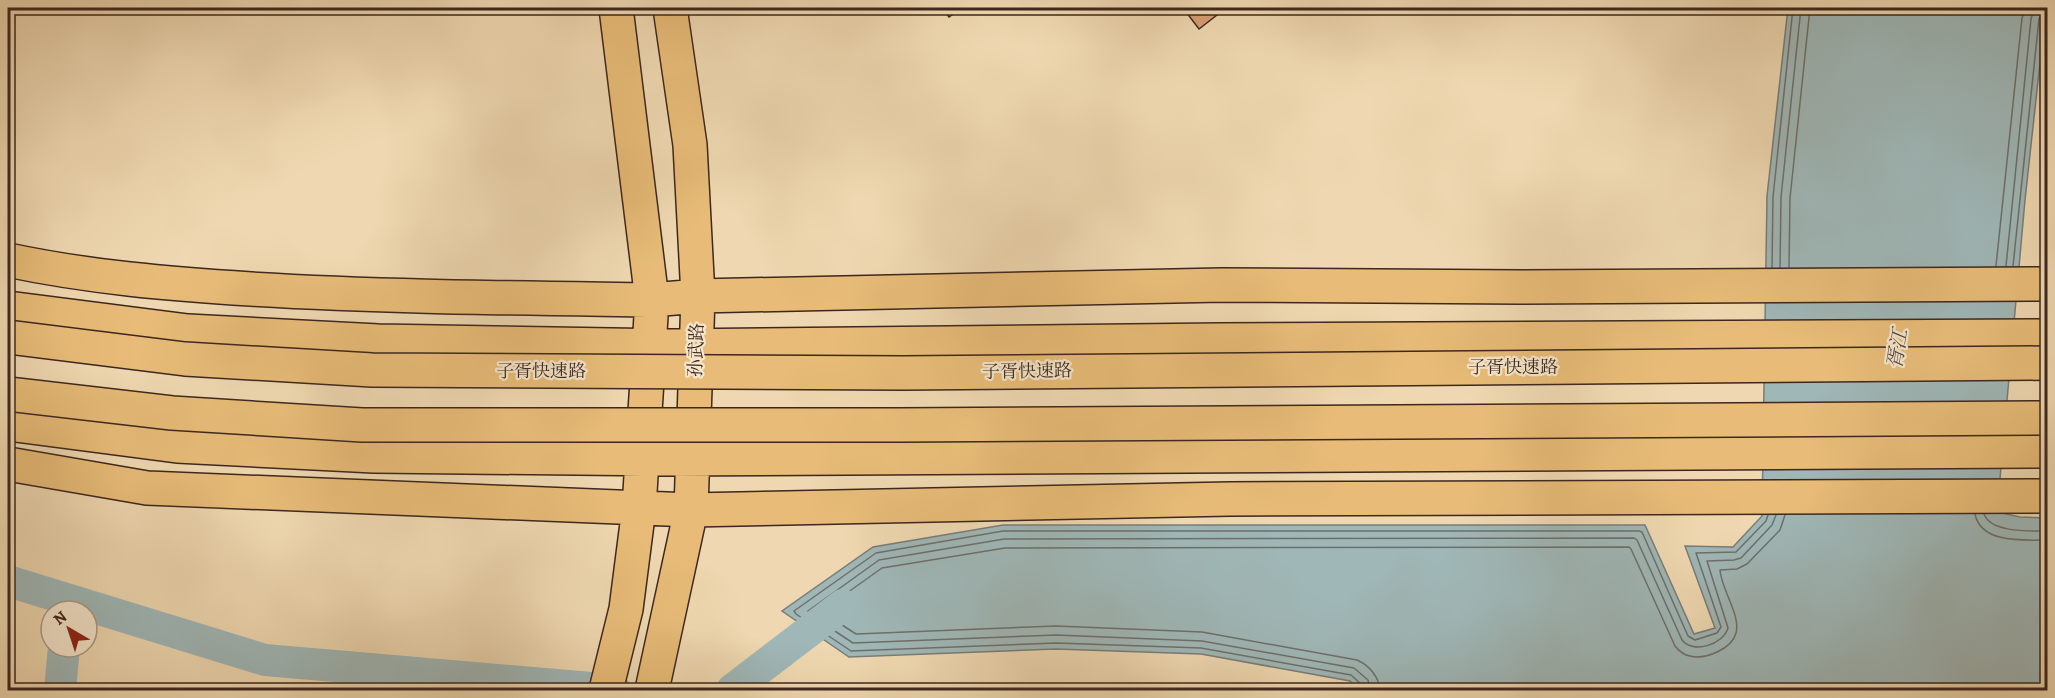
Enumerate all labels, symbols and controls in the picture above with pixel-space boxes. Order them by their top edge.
street label: 孙武路 [683,323,709,377]
water label: 胥江 [1881,324,1914,371]
street label: 子胥快速路 [1468,355,1558,379]
street label: 子胥快速路 [982,358,1072,384]
street label: 子胥快速路 [496,359,586,383]
north arrow [39,599,99,659]
text: N [49,606,72,630]

